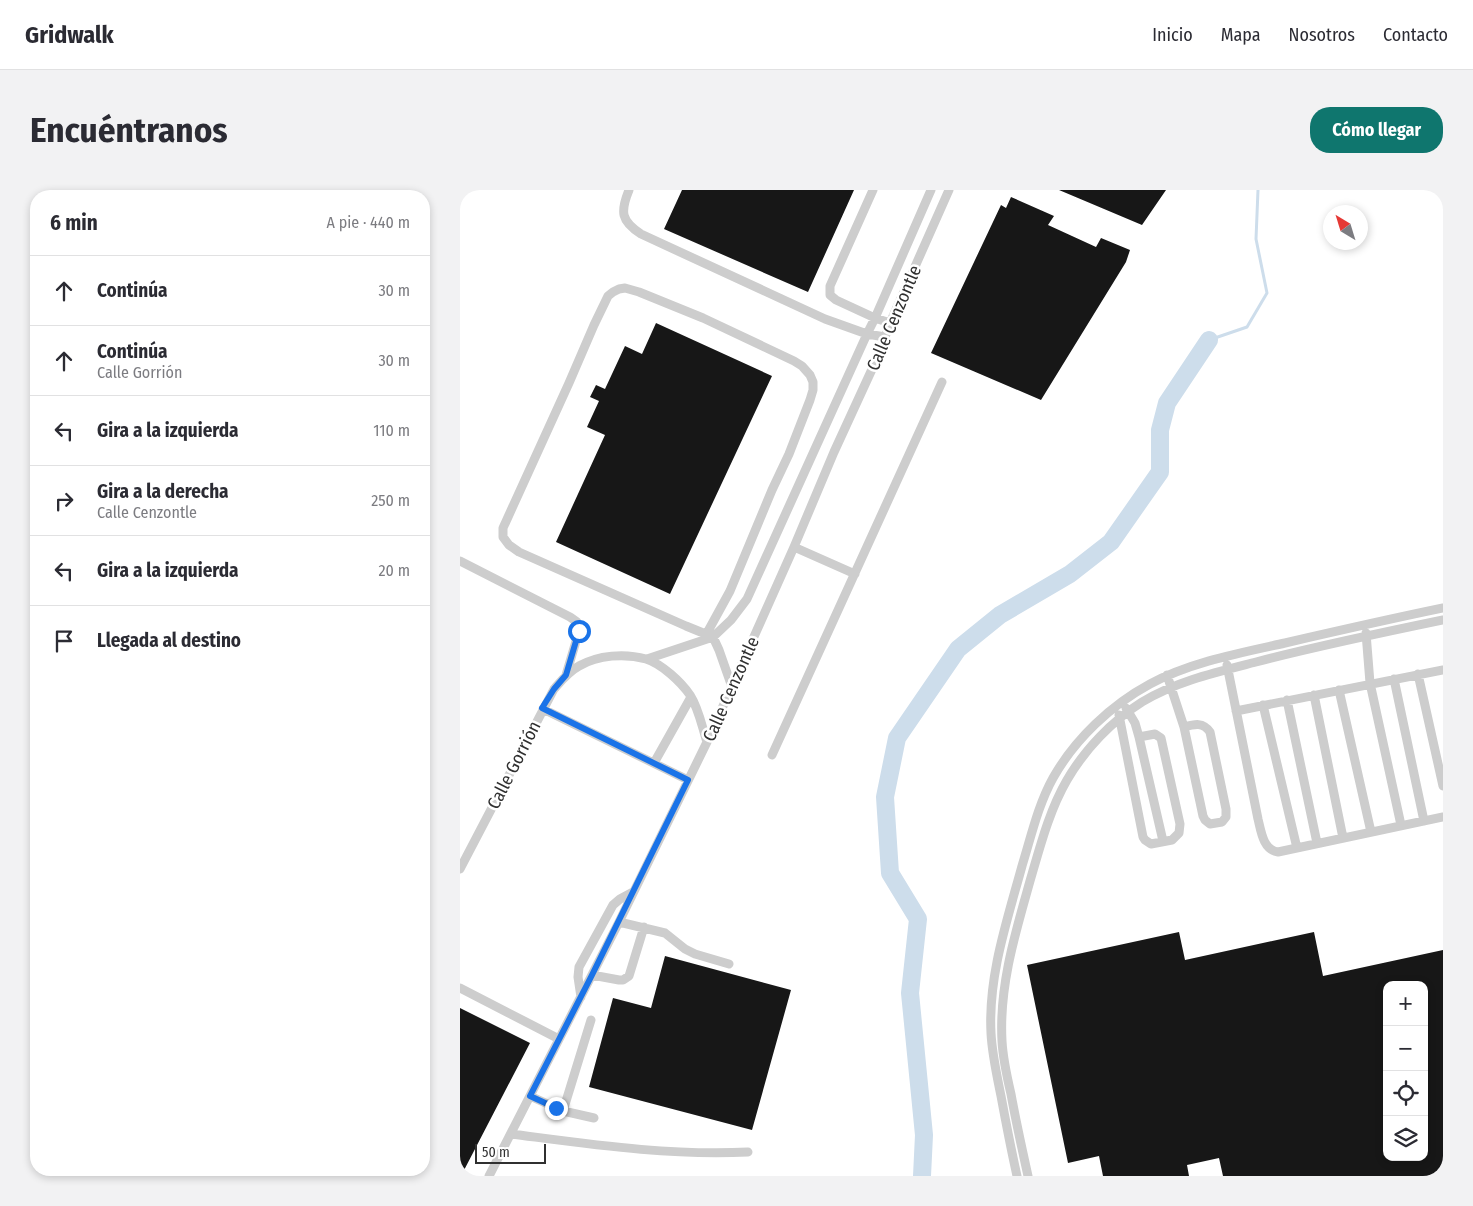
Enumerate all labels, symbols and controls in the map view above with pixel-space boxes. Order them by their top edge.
text: Gridwalk [25,21,114,49]
text: Inicio [1152,24,1193,46]
text: Mapa [1221,24,1261,46]
text: Nosotros [1289,24,1355,46]
text: Contacto [1383,24,1448,46]
button: Cómo llegar [1310,107,1443,153]
text: Encuéntranos [30,109,228,151]
north arrow [1323,205,1368,250]
text: 6 min [50,210,98,236]
text: A pie · 440 m [327,213,410,232]
street label: Calle Cenzontle [862,262,926,374]
icon: ahead [50,277,78,305]
text: Continúa [97,279,168,302]
text: 30 m [378,281,410,300]
text: Continúa [97,340,168,363]
icon: ahead [50,347,78,375]
text: 30 m [378,351,410,370]
text: Calle Gorrión [97,363,182,382]
icon: left [50,417,78,445]
text: Gira a la izquierda [97,419,239,442]
text: 110 m [373,421,410,440]
text: Gira a la derecha [97,480,229,503]
icon: right [50,487,78,515]
text: 250 m [371,491,410,510]
text: Calle Cenzontle [97,503,197,522]
icon: left [50,557,78,585]
text: Gira a la izquierda [97,559,239,582]
text: 20 m [379,561,410,580]
route start [568,620,591,643]
icon: arrive [50,627,78,655]
text: Llegada al destino [97,629,241,652]
street label: Calle Cenzontle [698,633,764,745]
street label: Calle Gorrión [482,717,546,813]
map controls [1383,981,1428,1161]
button: + [1383,981,1428,1026]
button: − [1383,1026,1428,1071]
button: locate [1383,1071,1428,1116]
route end [545,1097,568,1120]
button: layers [1383,1116,1428,1161]
scale bar [475,1141,546,1164]
text: 50 m [482,1144,510,1161]

